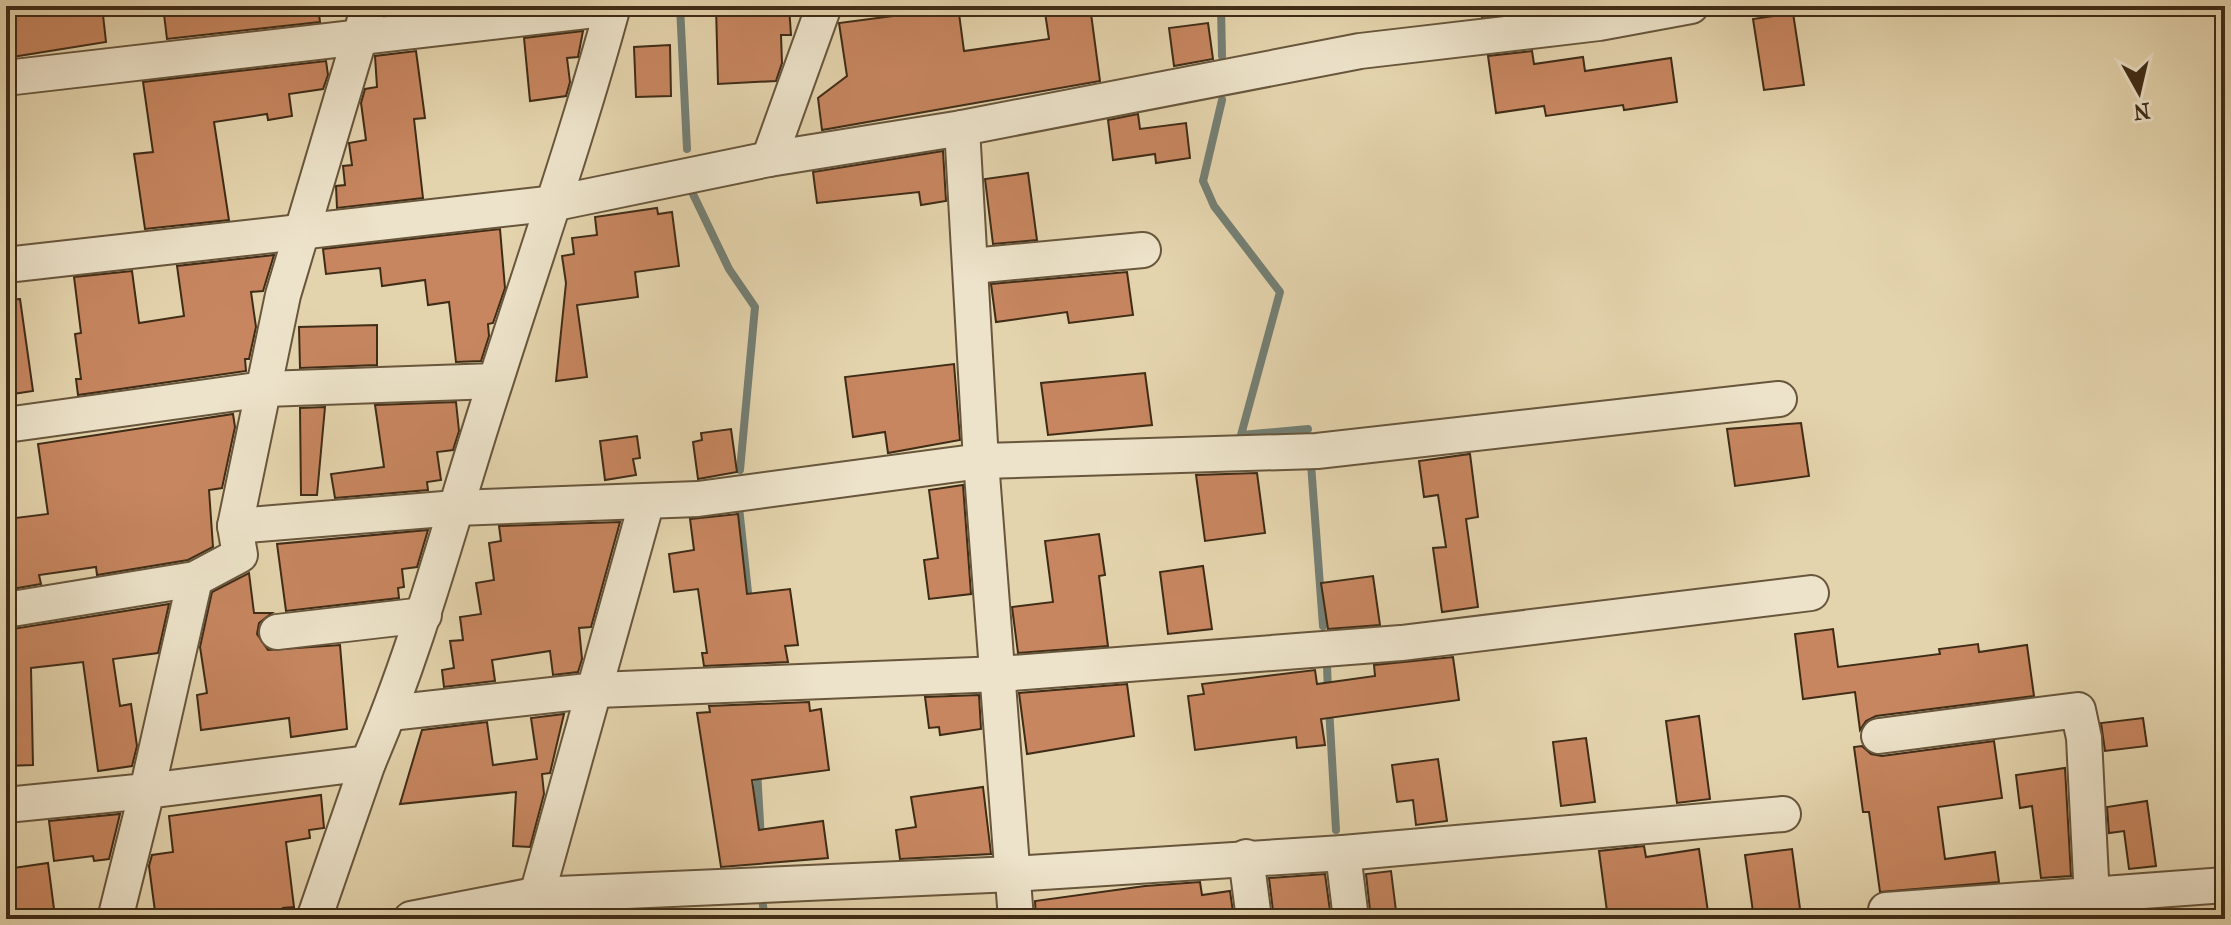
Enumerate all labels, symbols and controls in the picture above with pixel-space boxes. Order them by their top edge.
north arrow [2099,52,2179,132]
text: N [2131,97,2152,125]

